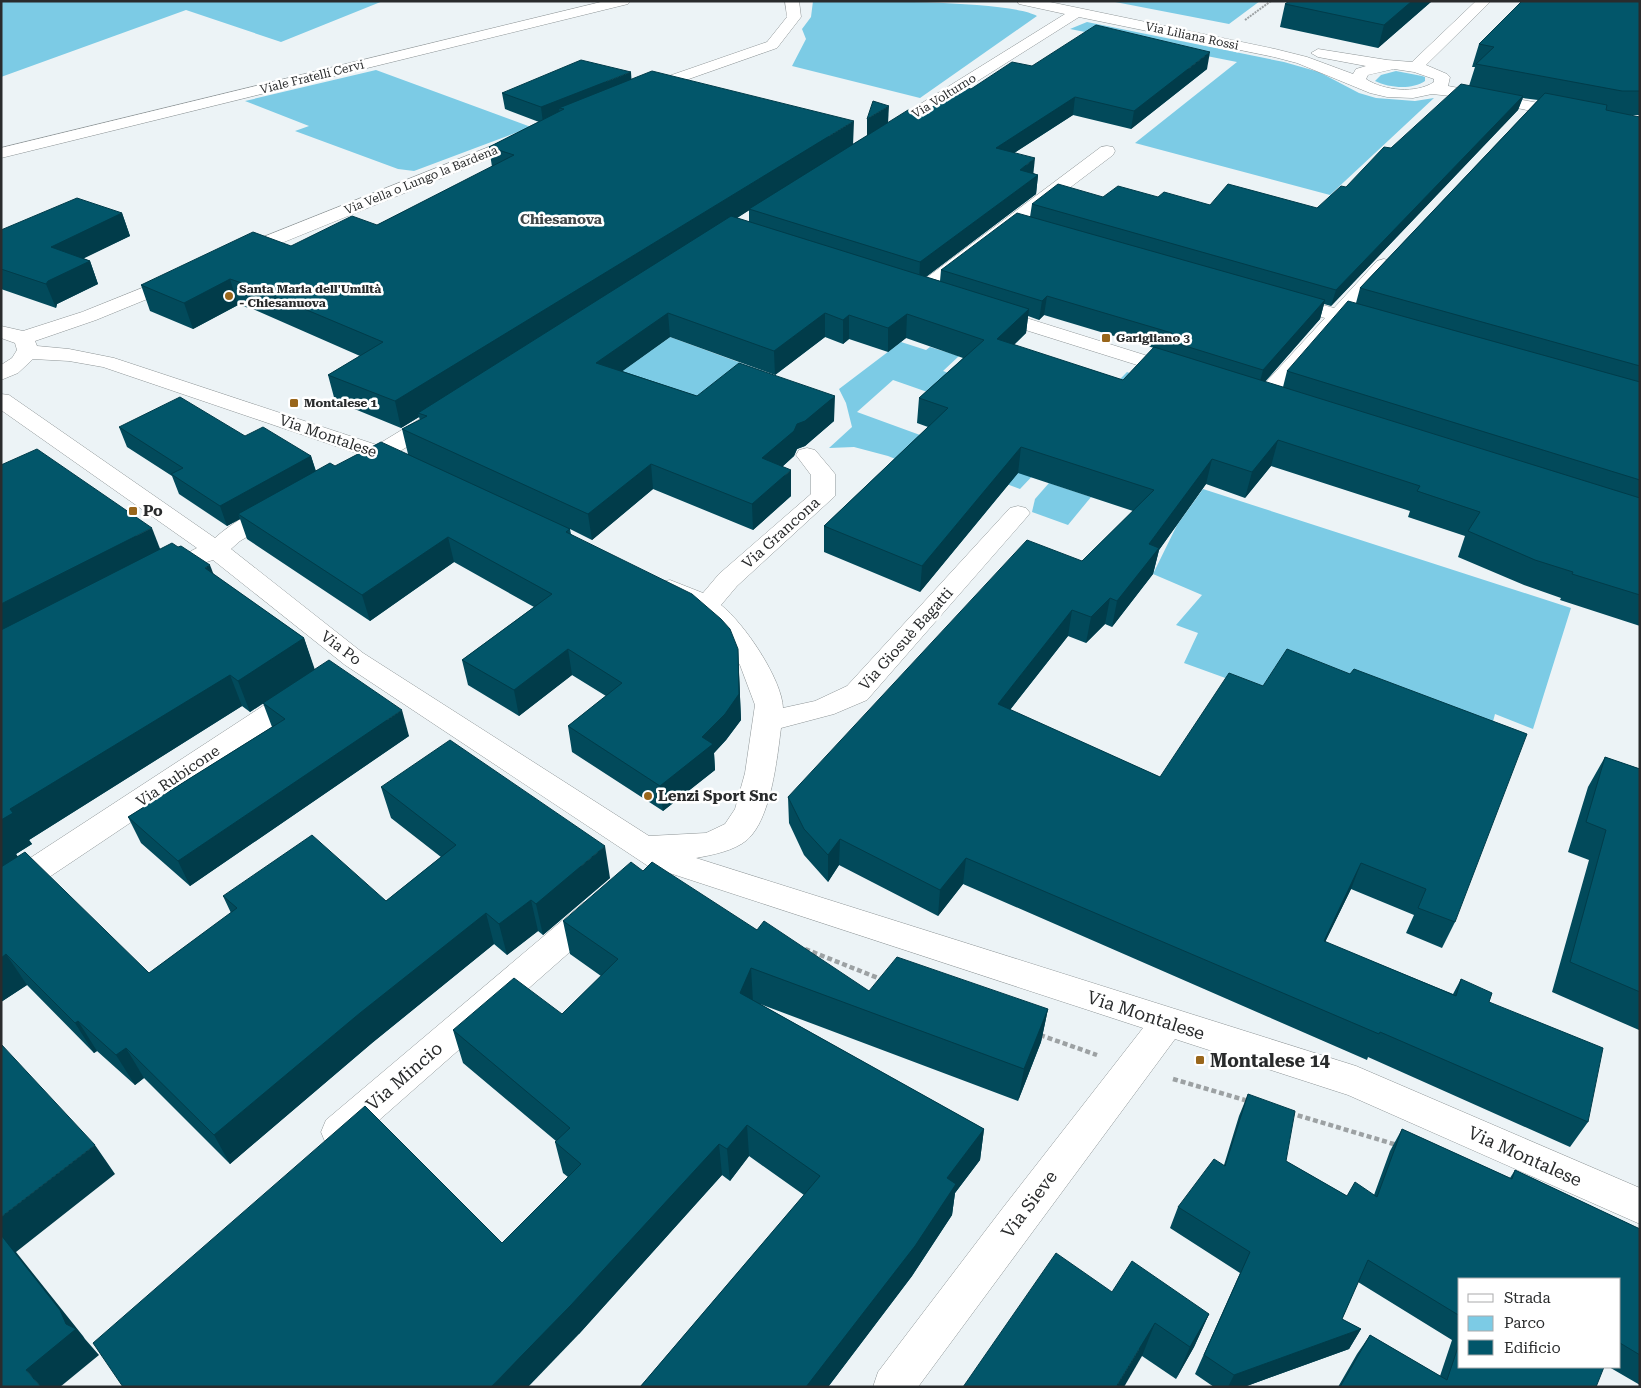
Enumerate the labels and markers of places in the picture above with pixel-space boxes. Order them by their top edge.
place label: Santa Maria dell'Umiltà - Chiesanuova [239,282,381,310]
marker: Santa Maria dell'Umiltà - Chiesanuova [223,290,235,302]
place label: Garigliano 3 [1116,331,1190,345]
marker: Garigliano 3 [1100,332,1112,344]
place label: Montalese 1 [304,396,377,410]
marker: Montalese 1 [288,397,300,409]
place label: Po [143,502,163,520]
marker: Po [127,505,139,517]
place label: Lenzi Sport Snc [658,787,778,805]
marker: Lenzi Sport Snc [642,790,654,802]
place label: Montalese 14 [1210,1050,1330,1071]
marker: Montalese 14 [1194,1054,1206,1066]

